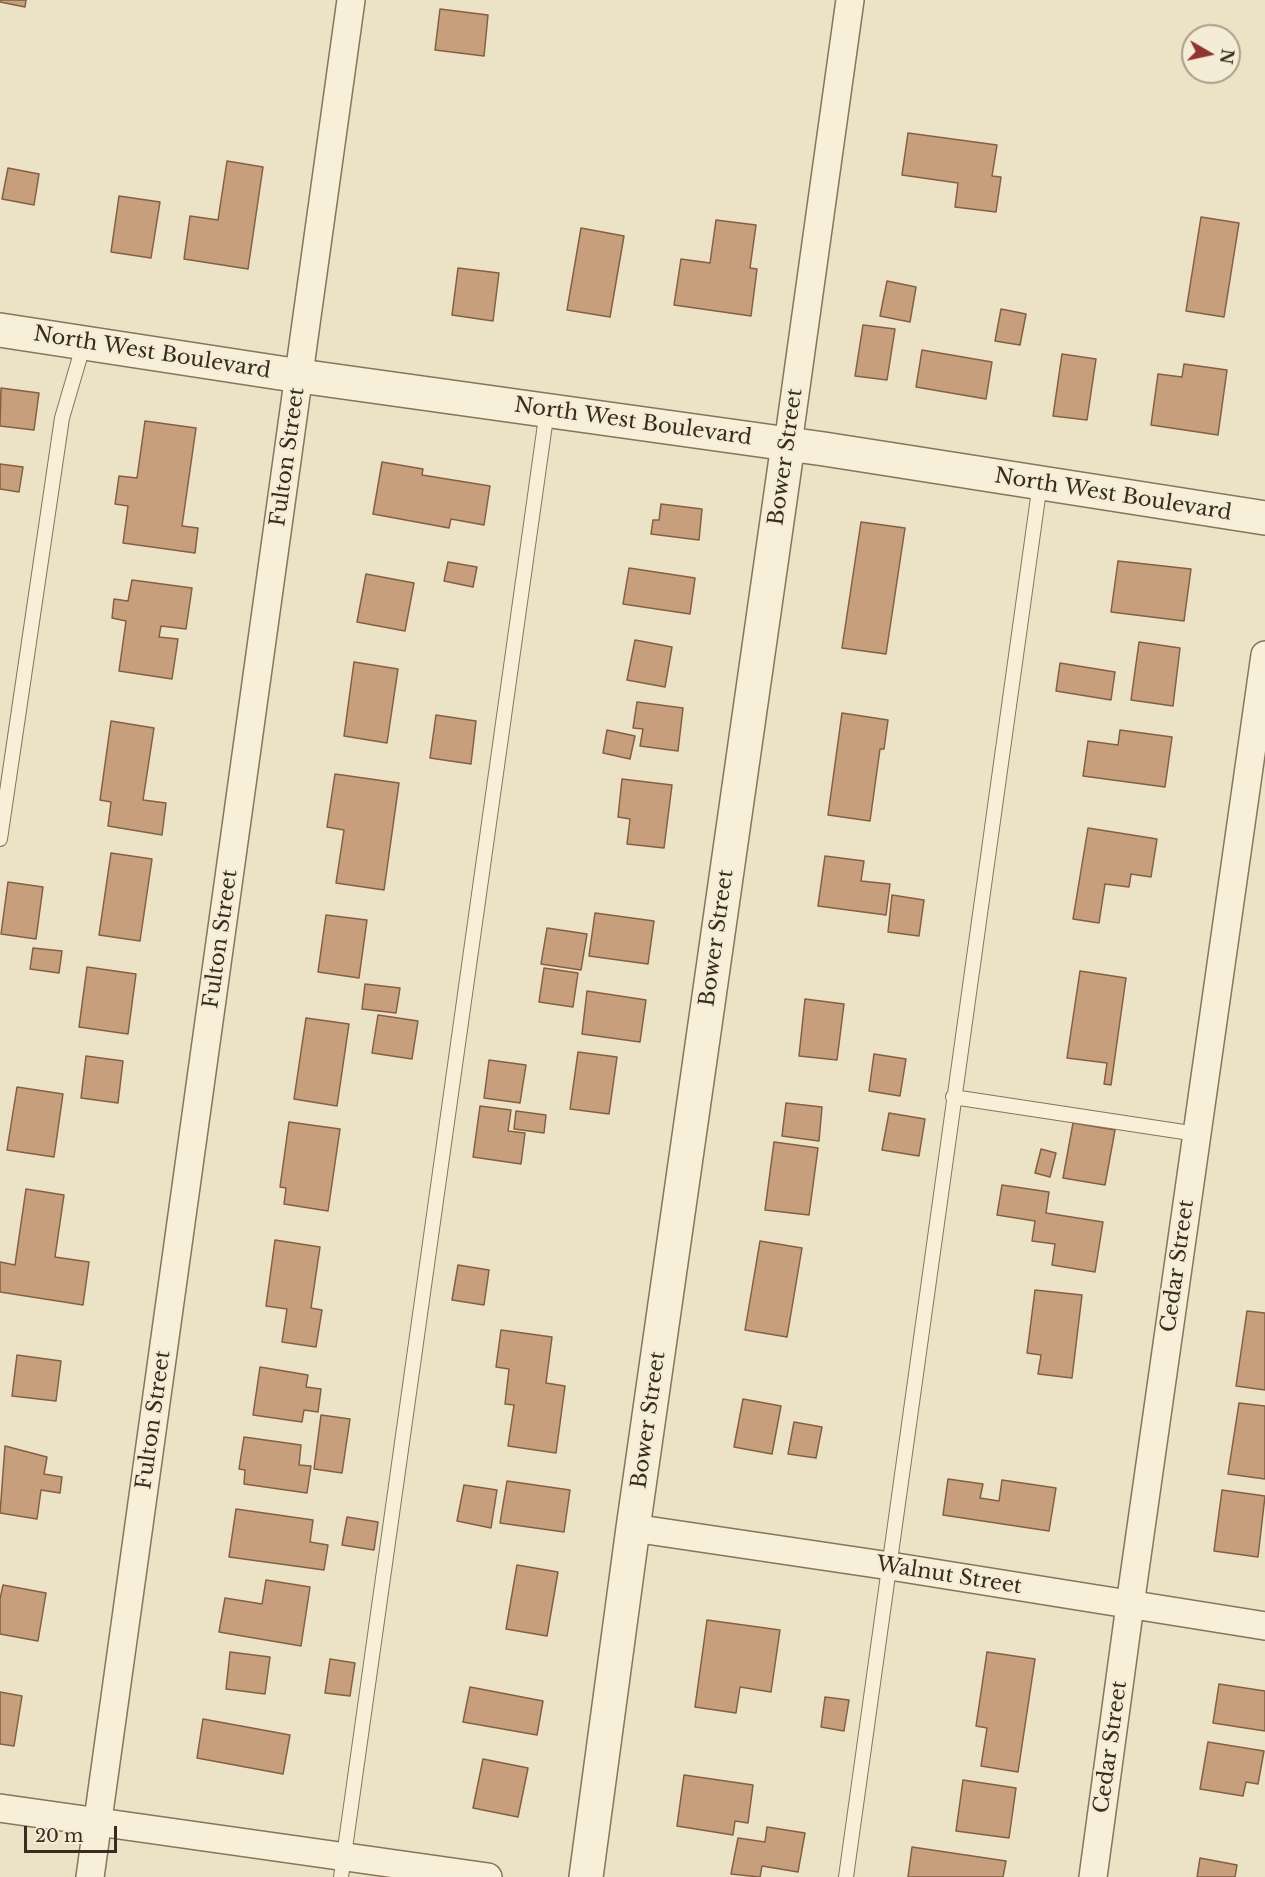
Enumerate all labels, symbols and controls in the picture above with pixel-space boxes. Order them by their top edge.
north arrow [1181,24,1241,84]
text: N [1216,48,1238,65]
street label: North West Boulevard [32,322,272,384]
street label: Fulton Street [266,386,310,528]
street label: Bower Street [764,387,808,527]
street label: North West Boulevard [513,393,753,451]
street label: North West Boulevard [993,464,1233,526]
street label: Fulton Street [199,868,243,1010]
street label: Bower Street [695,868,739,1008]
street label: Cedar Street [1156,1198,1200,1334]
street label: Fulton Street [132,1349,176,1491]
street label: Bower Street [627,1350,671,1490]
street label: Walnut Street [874,1552,1024,1600]
street label: Cedar Street [1089,1679,1133,1815]
scale bar [27,1814,120,1852]
text: 20 m [35,1825,83,1847]

